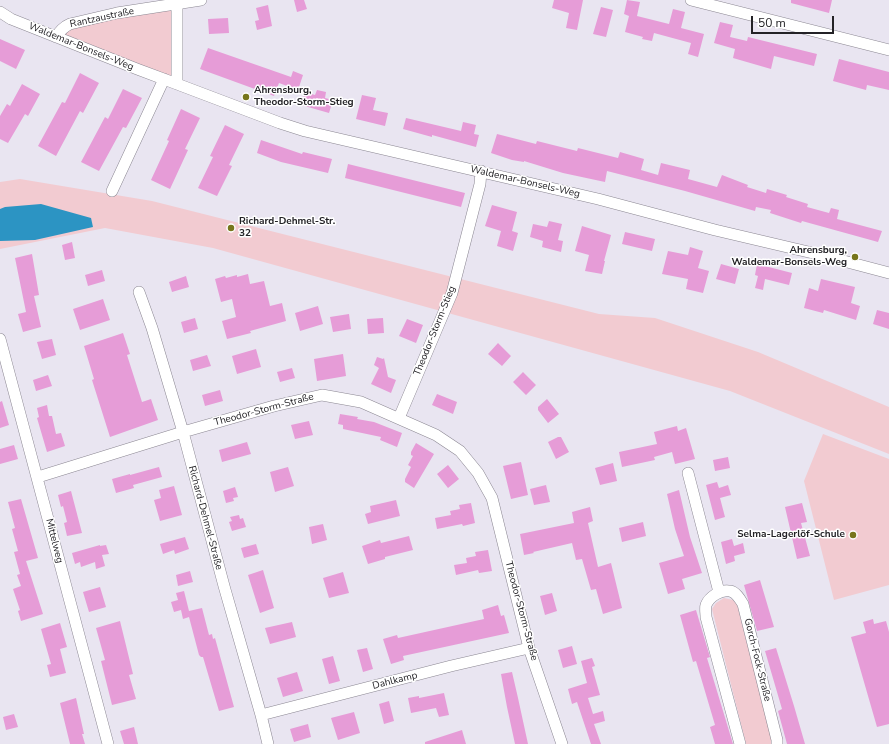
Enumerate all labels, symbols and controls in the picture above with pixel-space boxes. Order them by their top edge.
street label: Rantzaustraße [69,5,135,31]
scale bar [753,8,836,34]
text: 50 m [758,15,786,31]
street label: Waldemar-Bonsels-Weg [27,20,135,74]
place label: Ahrensburg, Theodor-Storm-Stieg [254,85,354,108]
marker: Ahrensburg, Theodor-Storm-Stieg [241,92,251,102]
street label: Waldemar-Bonsels-Weg [469,164,581,200]
place label: Richard-Dehmel-Str. 32 [239,216,335,240]
marker: Richard-Dehmel-Str. 32 [226,223,236,233]
place label: Ahrensburg, Waldemar-Bonsels-Weg [732,245,847,268]
marker: Ahrensburg, Waldemar-Bonsels-Weg [850,252,860,262]
street label: Theodor-Storm-Stieg [411,284,459,378]
street label: Theodor-Storm-Straße [213,391,315,429]
street label: Richard-Dehmel-Straße [185,465,225,571]
street label: Mittelweg [43,518,65,564]
place label: Selma-Lagerlöf-Schule [737,529,845,541]
marker: Selma-Lagerlöf-Schule [848,530,858,540]
street label: Theodor-Storm-Straße [502,560,540,662]
street label: Gorch-Fock-Straße [741,617,773,703]
street label: Dahlkamp [371,670,419,692]

